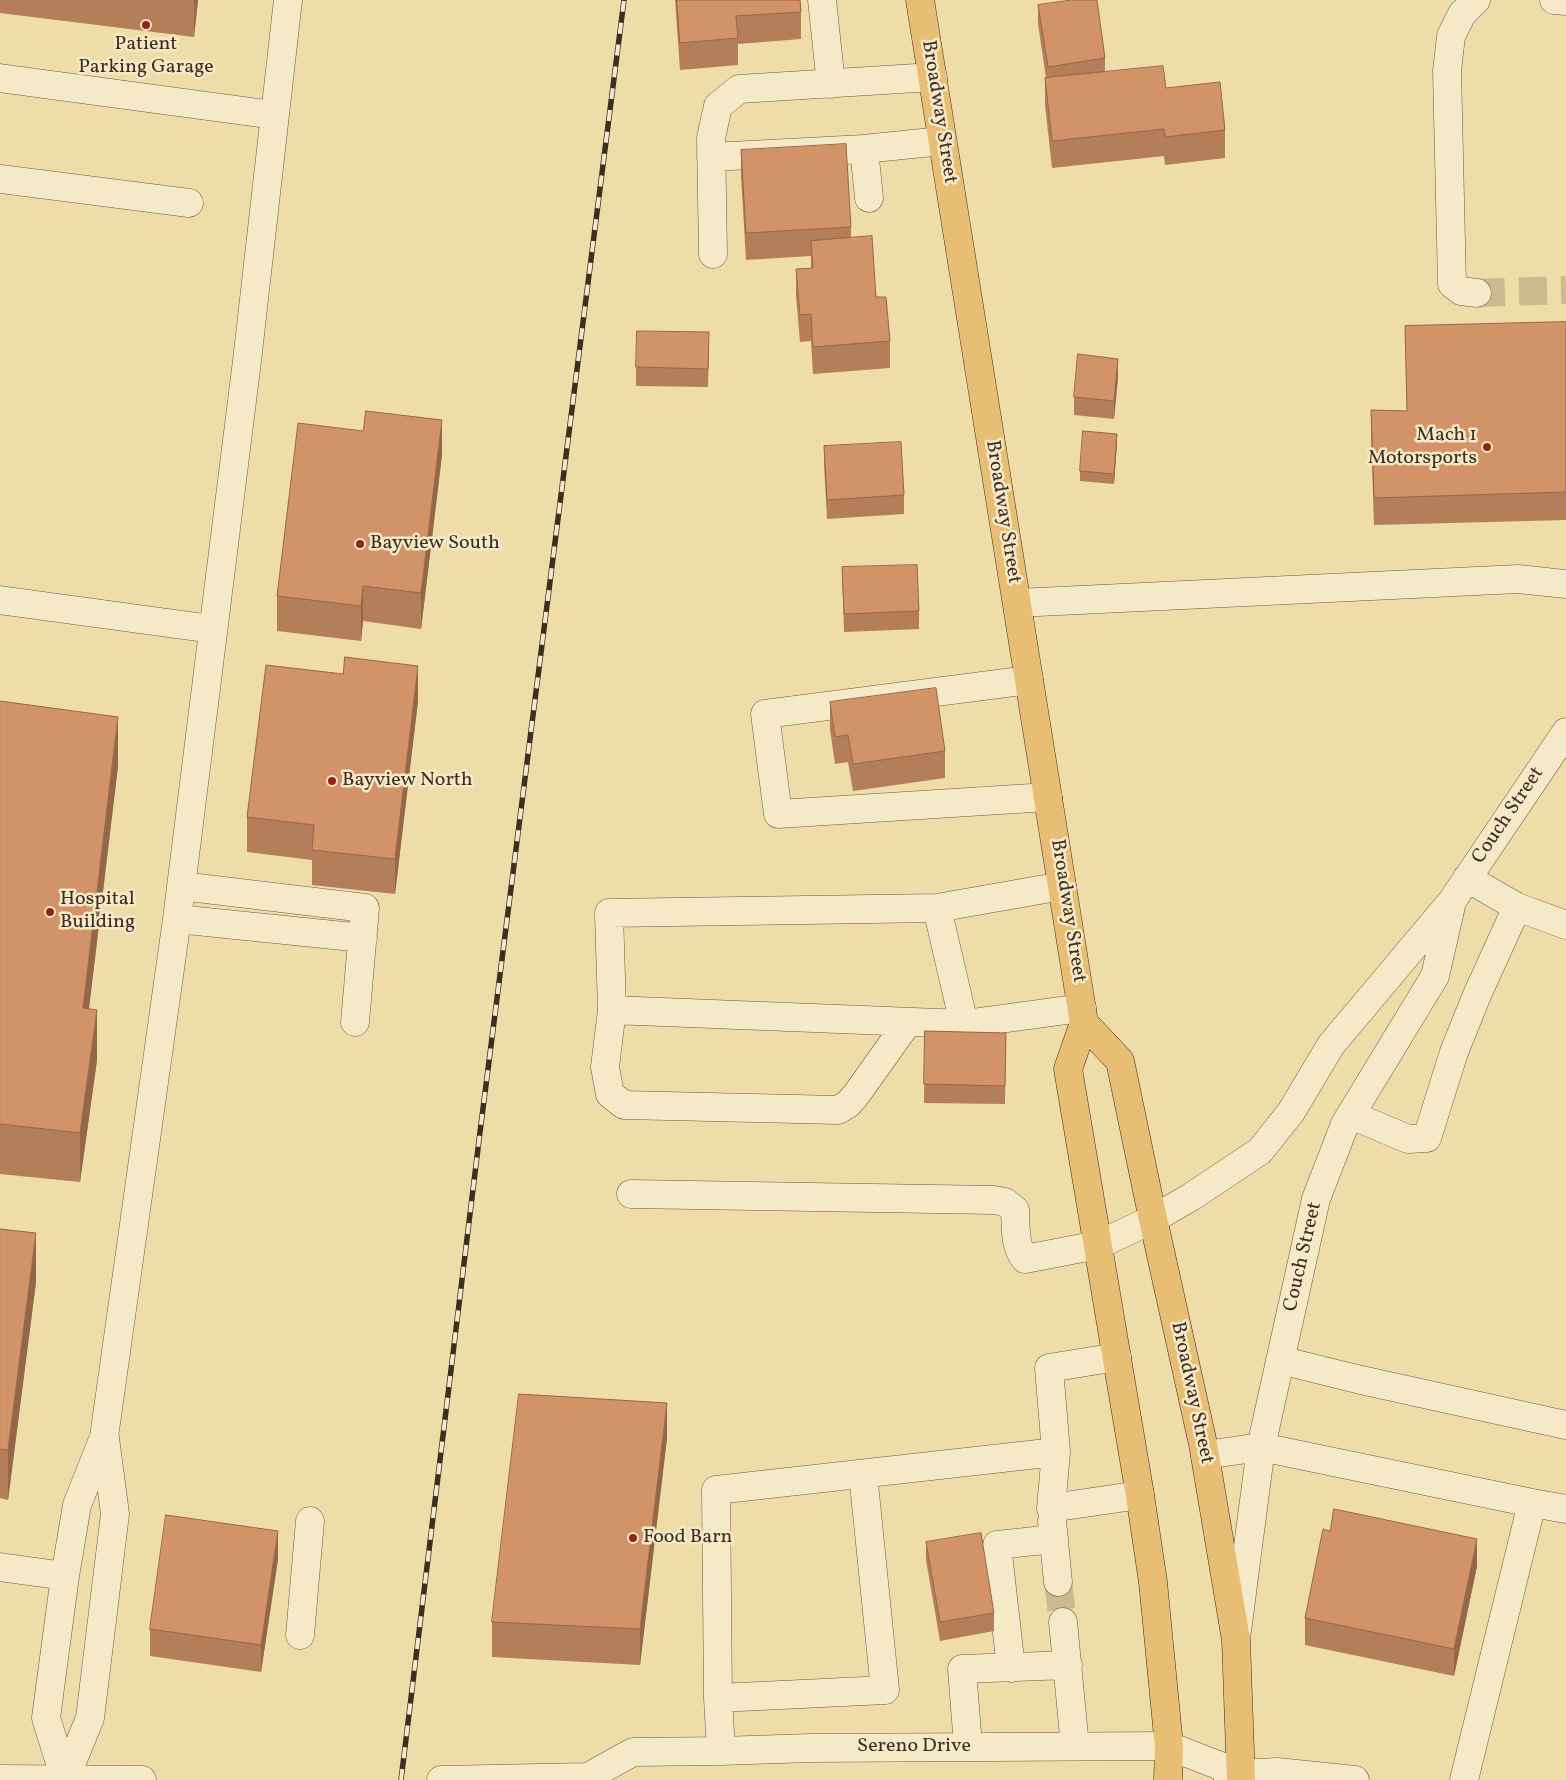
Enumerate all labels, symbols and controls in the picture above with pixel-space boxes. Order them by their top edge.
marker: Patient Parking Garage [140,19,152,31]
place label: Patient Parking Garage [78,33,214,80]
street label: Broadway Street [915,39,961,185]
place label: Mach 1 Motorsports [1368,424,1477,471]
street label: Broadway Street [979,439,1025,585]
marker: Mach 1 Motorsports [1481,441,1493,453]
place label: Bayview South [370,532,500,556]
marker: Bayview South [354,538,366,550]
street label: Couch Street [1468,763,1550,869]
place label: Bayview North [342,769,473,793]
marker: Bayview North [326,775,338,787]
street label: Broadway Street [1044,838,1090,984]
place label: Hospital Building [60,888,135,935]
marker: Hospital Building [44,906,56,918]
street label: Couch Street [1280,1200,1328,1314]
street label: Broadway Street [1164,1320,1218,1466]
place label: Food Barn [643,1526,733,1550]
marker: Food Barn [627,1532,639,1544]
street label: Sereno Drive [857,1735,971,1759]

